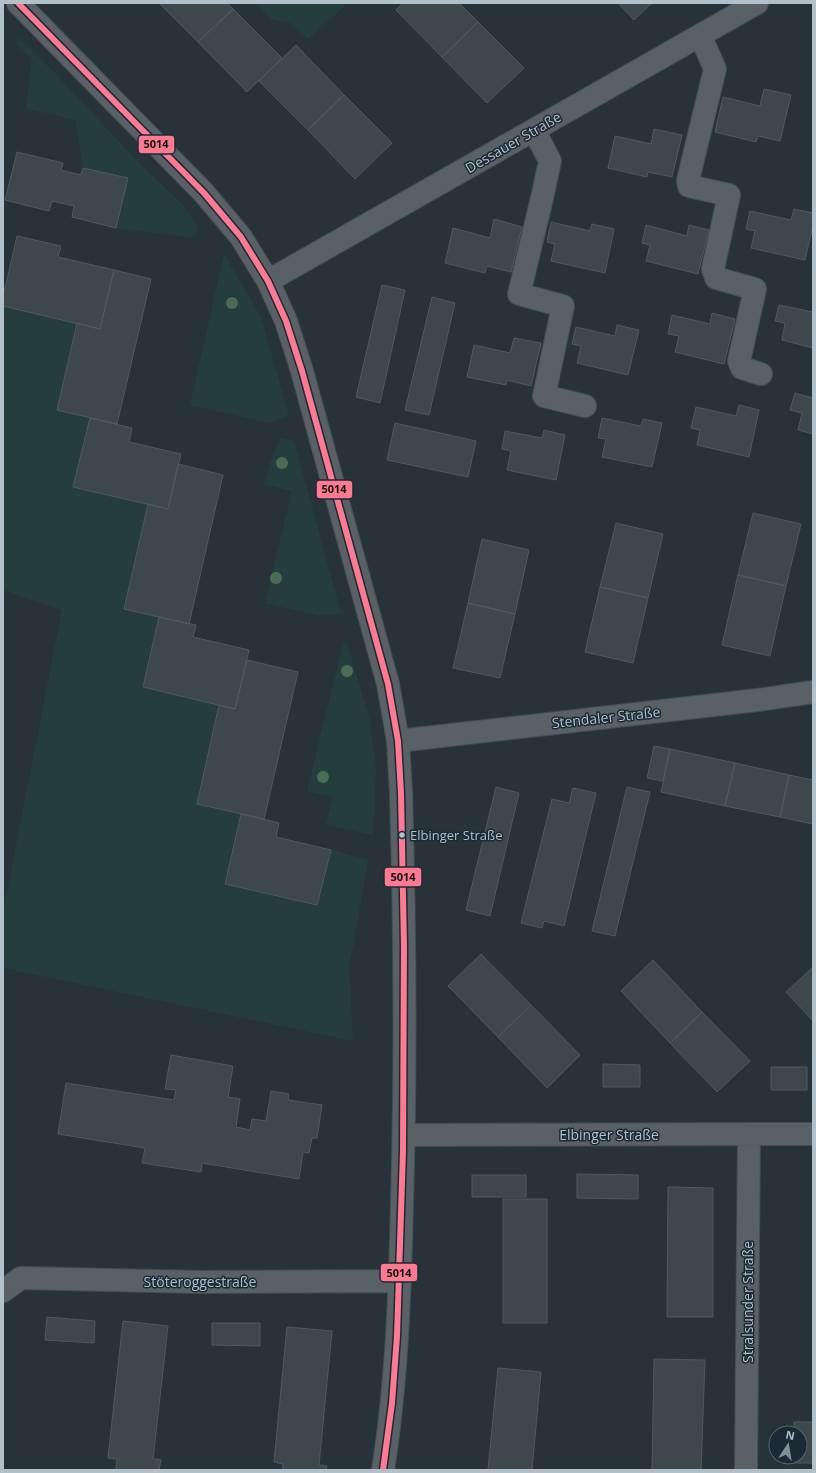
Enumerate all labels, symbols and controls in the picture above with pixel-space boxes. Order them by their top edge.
street label: Dessauer Straße [462,107,564,177]
line badge: 5014 [138,135,175,154]
text: 5014 [143,136,169,151]
line badge: 5014 [316,480,353,499]
text: 5014 [321,481,347,496]
street label: Stendaler Straße [551,702,661,732]
place label: Elbinger Straße [410,826,502,844]
marker: Elbinger Straße [397,830,407,840]
line badge: 5014 [384,867,422,887]
text: 5014 [390,869,416,884]
street label: Elbinger Straße [559,1125,659,1144]
street label: Stralsunder Straße [738,1241,757,1363]
line badge: 5014 [380,1263,418,1282]
text: 5014 [386,1265,412,1280]
street label: Stöteroggestraße [144,1272,257,1291]
north arrow [768,1425,808,1465]
text: N [784,1426,796,1443]

